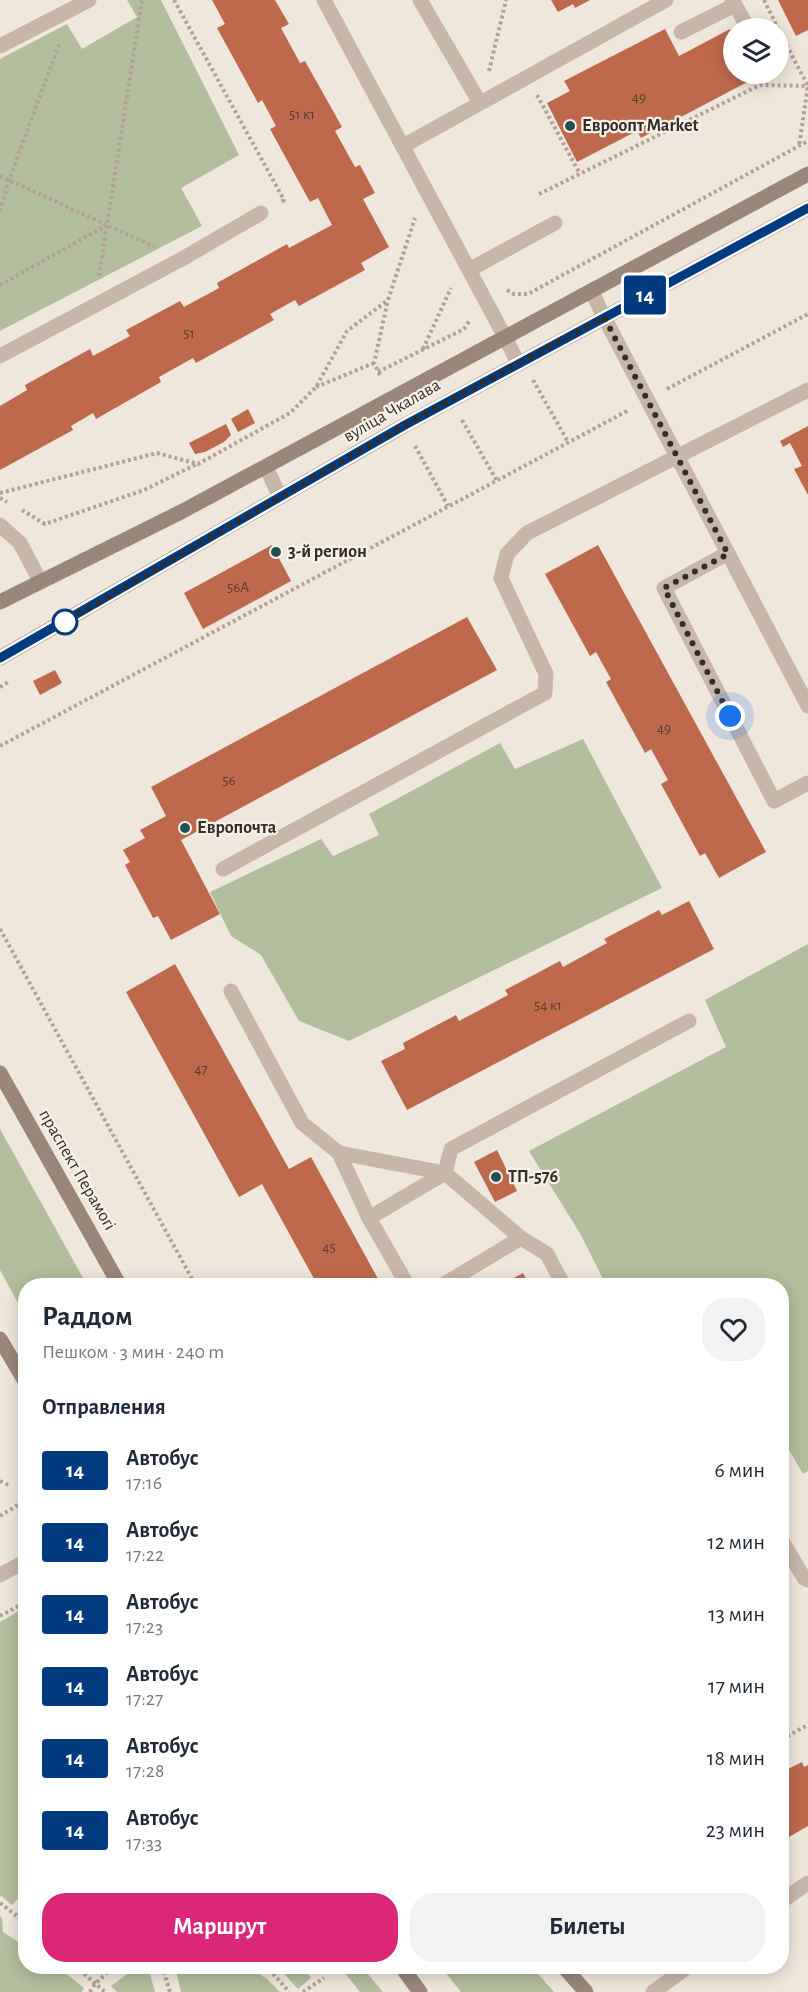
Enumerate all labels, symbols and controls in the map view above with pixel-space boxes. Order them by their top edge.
map controls [723,18,789,84]
button: layers [723,18,789,84]
house number: 49 [632,90,646,105]
house number: 51 к1 [289,107,315,122]
place label: Евроопт Market [582,117,699,135]
marker: Евроопт Market [563,119,577,133]
line badge: 14 [618,276,672,314]
text: 14 [636,285,654,306]
house number: 51 [183,326,195,341]
street label: вуліца Чкалава [340,376,444,446]
place label: 3-й регион [288,543,367,561]
marker: 3-й регион [269,545,283,559]
house number: 56А [227,580,249,595]
unlabelled marker [52,609,78,635]
your location [715,701,745,731]
house number: 49 [657,721,671,736]
house number: 56 [222,773,236,788]
place label: Европочта [197,819,277,837]
marker: Европочта [178,821,192,835]
house number: 54 к1 [534,998,562,1013]
house number: 47 [194,1062,208,1077]
street label: праспект Перамогі [35,1106,119,1234]
place label: ТП-576 [508,1168,558,1186]
marker: ТП-576 [489,1170,503,1184]
house number: 45 [322,1240,336,1255]
button: heart [702,1298,765,1361]
text: Раддом [42,1303,133,1331]
text: Пешком · 3 мин · 240 m [42,1342,224,1362]
text: Отправления [42,1396,166,1418]
text: Автобус [126,1447,199,1469]
text: 6 мин [714,1459,765,1481]
text: 14 [66,1460,84,1481]
text: 17:16 [126,1473,162,1493]
text: Автобус [126,1519,199,1541]
text: 12 мин [707,1531,765,1553]
text: 14 [66,1532,84,1553]
text: 17:22 [126,1545,164,1565]
text: Автобус [126,1591,199,1613]
text: 13 мин [708,1603,765,1625]
text: 14 [66,1604,84,1625]
text: 17:23 [126,1617,163,1637]
text: Автобус [126,1663,199,1685]
text: 17 мин [708,1675,765,1697]
text: 14 [66,1676,84,1697]
text: 17:27 [126,1689,163,1709]
text: Автобус [126,1735,199,1757]
text: 18 мин [707,1747,765,1769]
text: 14 [66,1748,84,1769]
text: 17:28 [126,1761,164,1781]
text: Автобус [126,1807,199,1829]
text: 23 мин [706,1819,765,1841]
text: 14 [66,1820,84,1841]
text: 17:33 [126,1833,162,1853]
button: Маршрут [42,1893,398,1962]
button: Билеты [410,1893,765,1962]

